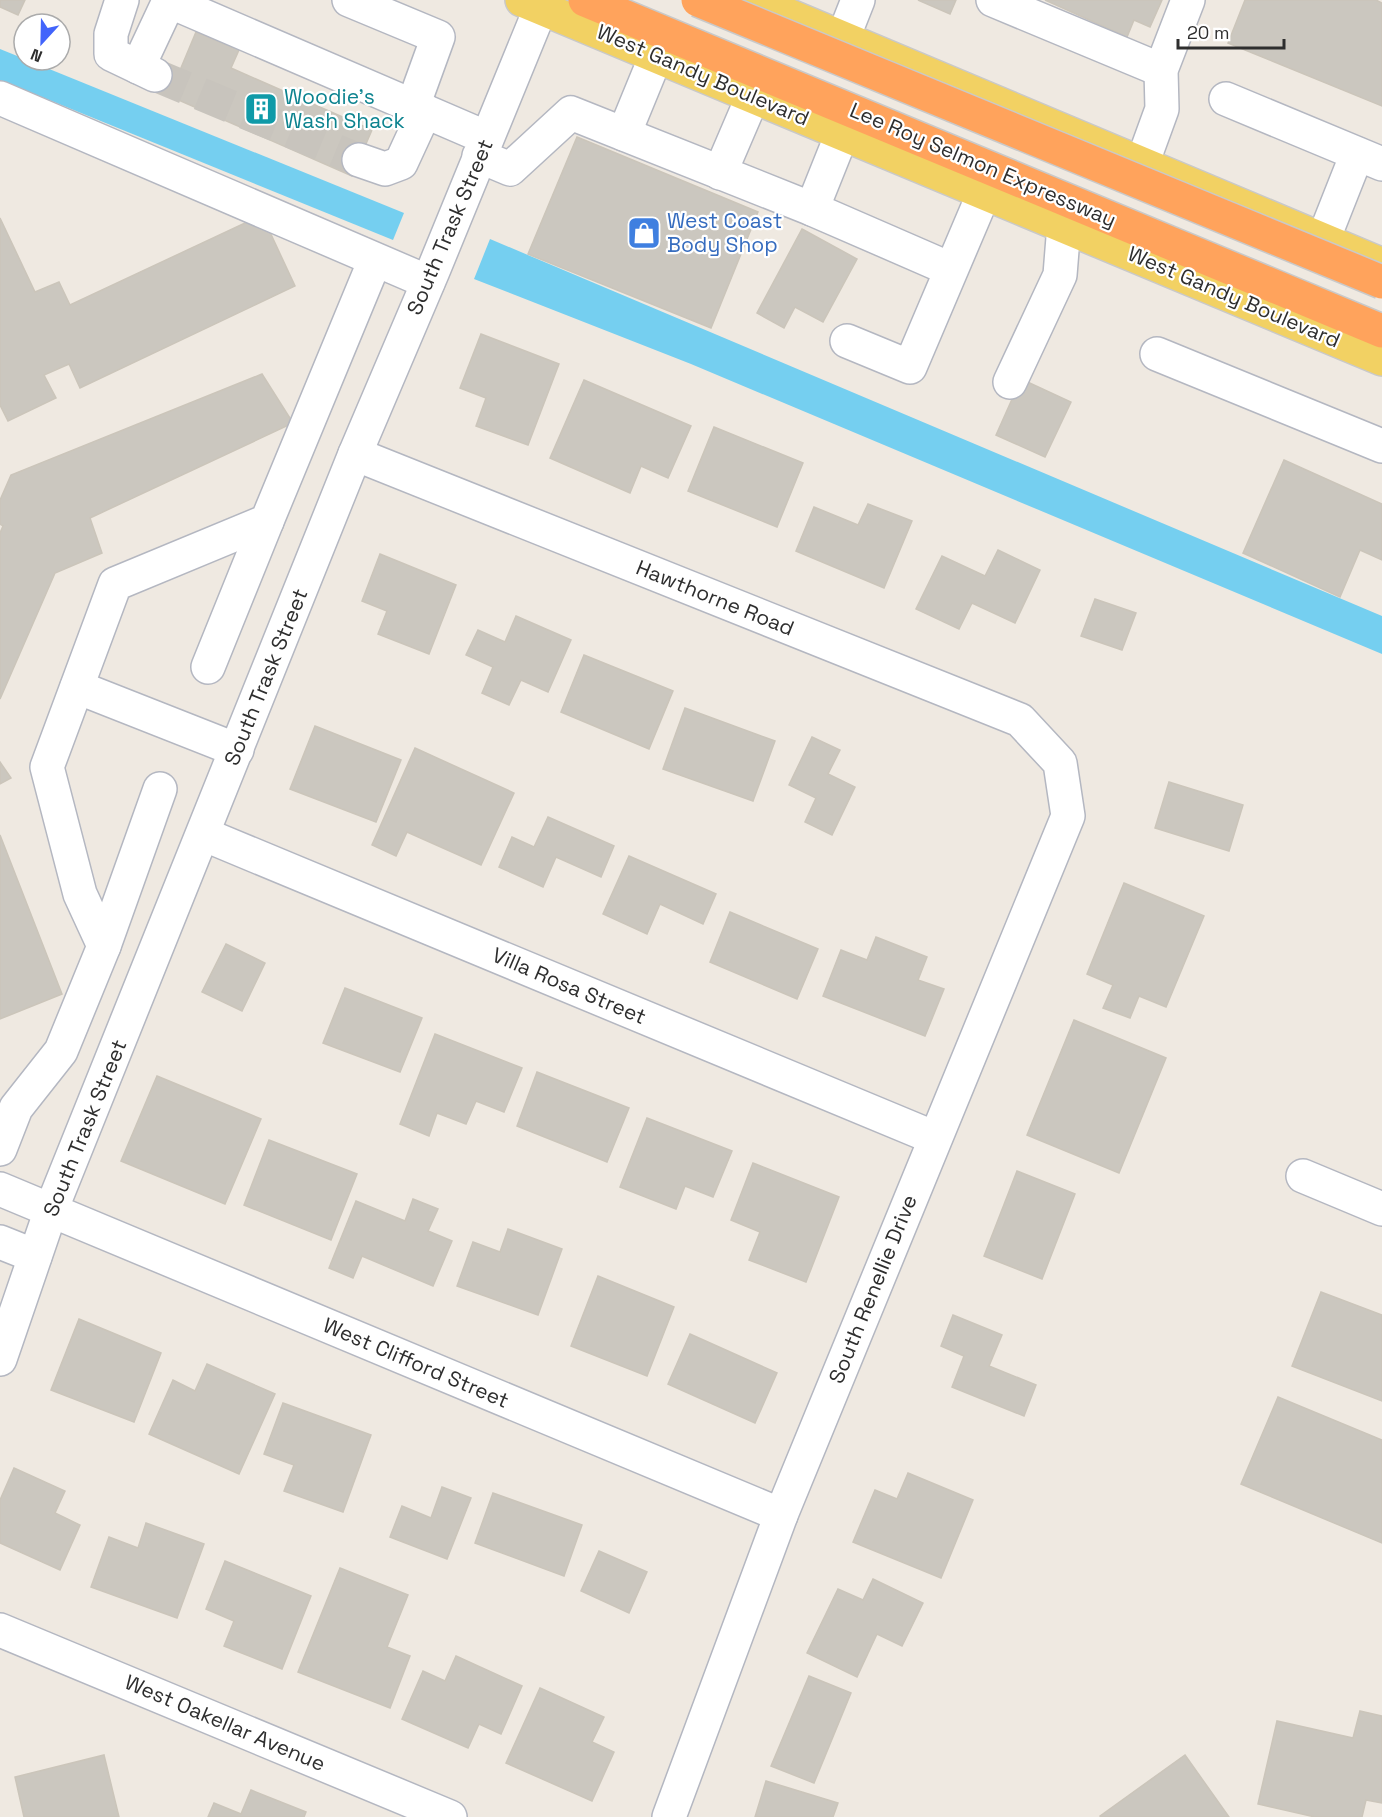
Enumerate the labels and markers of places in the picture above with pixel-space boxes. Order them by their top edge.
place label: Woodie's Wash Shack [284,83,405,134]
building icon: Woodie's Wash Shack [243,91,279,127]
place label: West Coast Body Shop [667,207,782,258]
shop icon: West Coast Body Shop [626,215,662,251]

